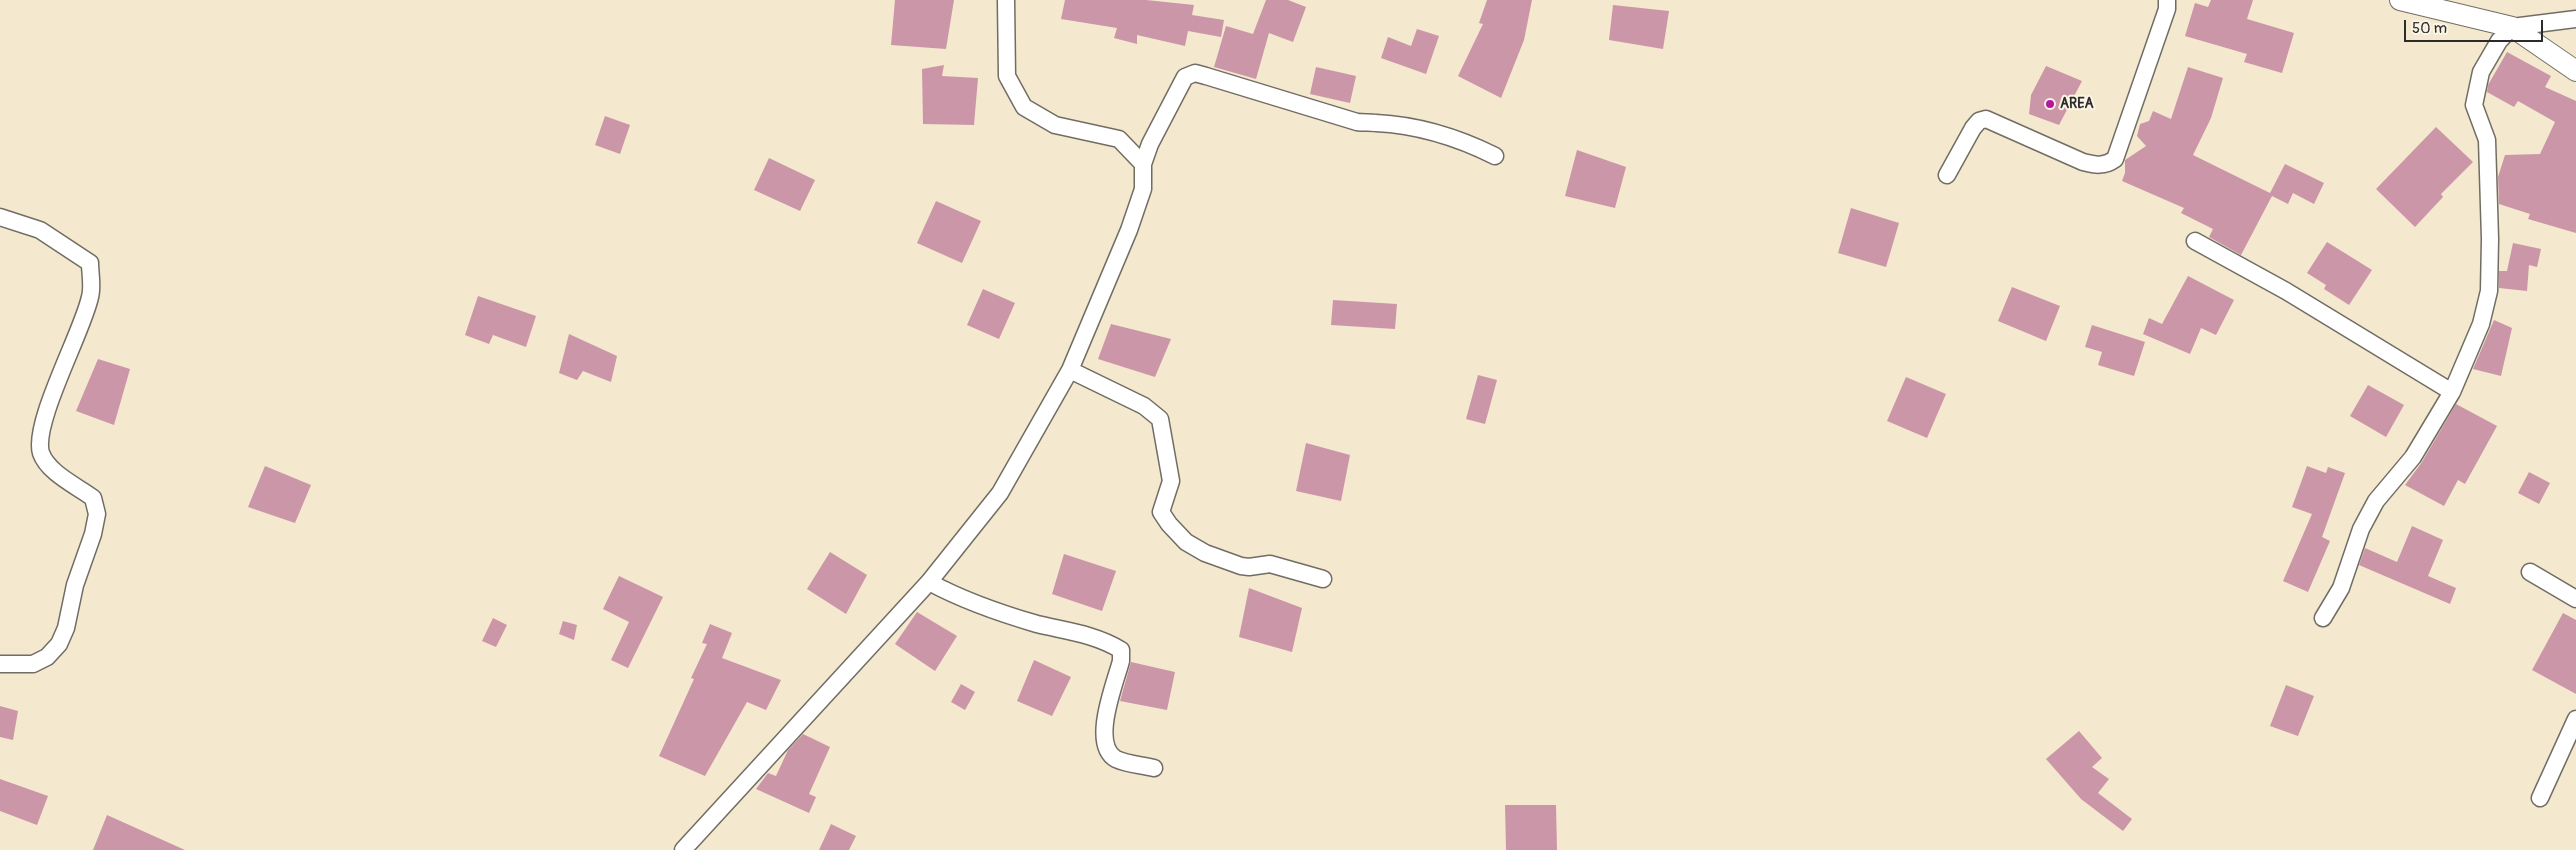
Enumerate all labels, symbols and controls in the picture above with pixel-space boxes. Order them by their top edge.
scale bar [2406,10,2545,42]
text: 50 m [2412,19,2447,38]
place label: AREA [2060,96,2094,112]
marker: AREA [2044,98,2056,110]

